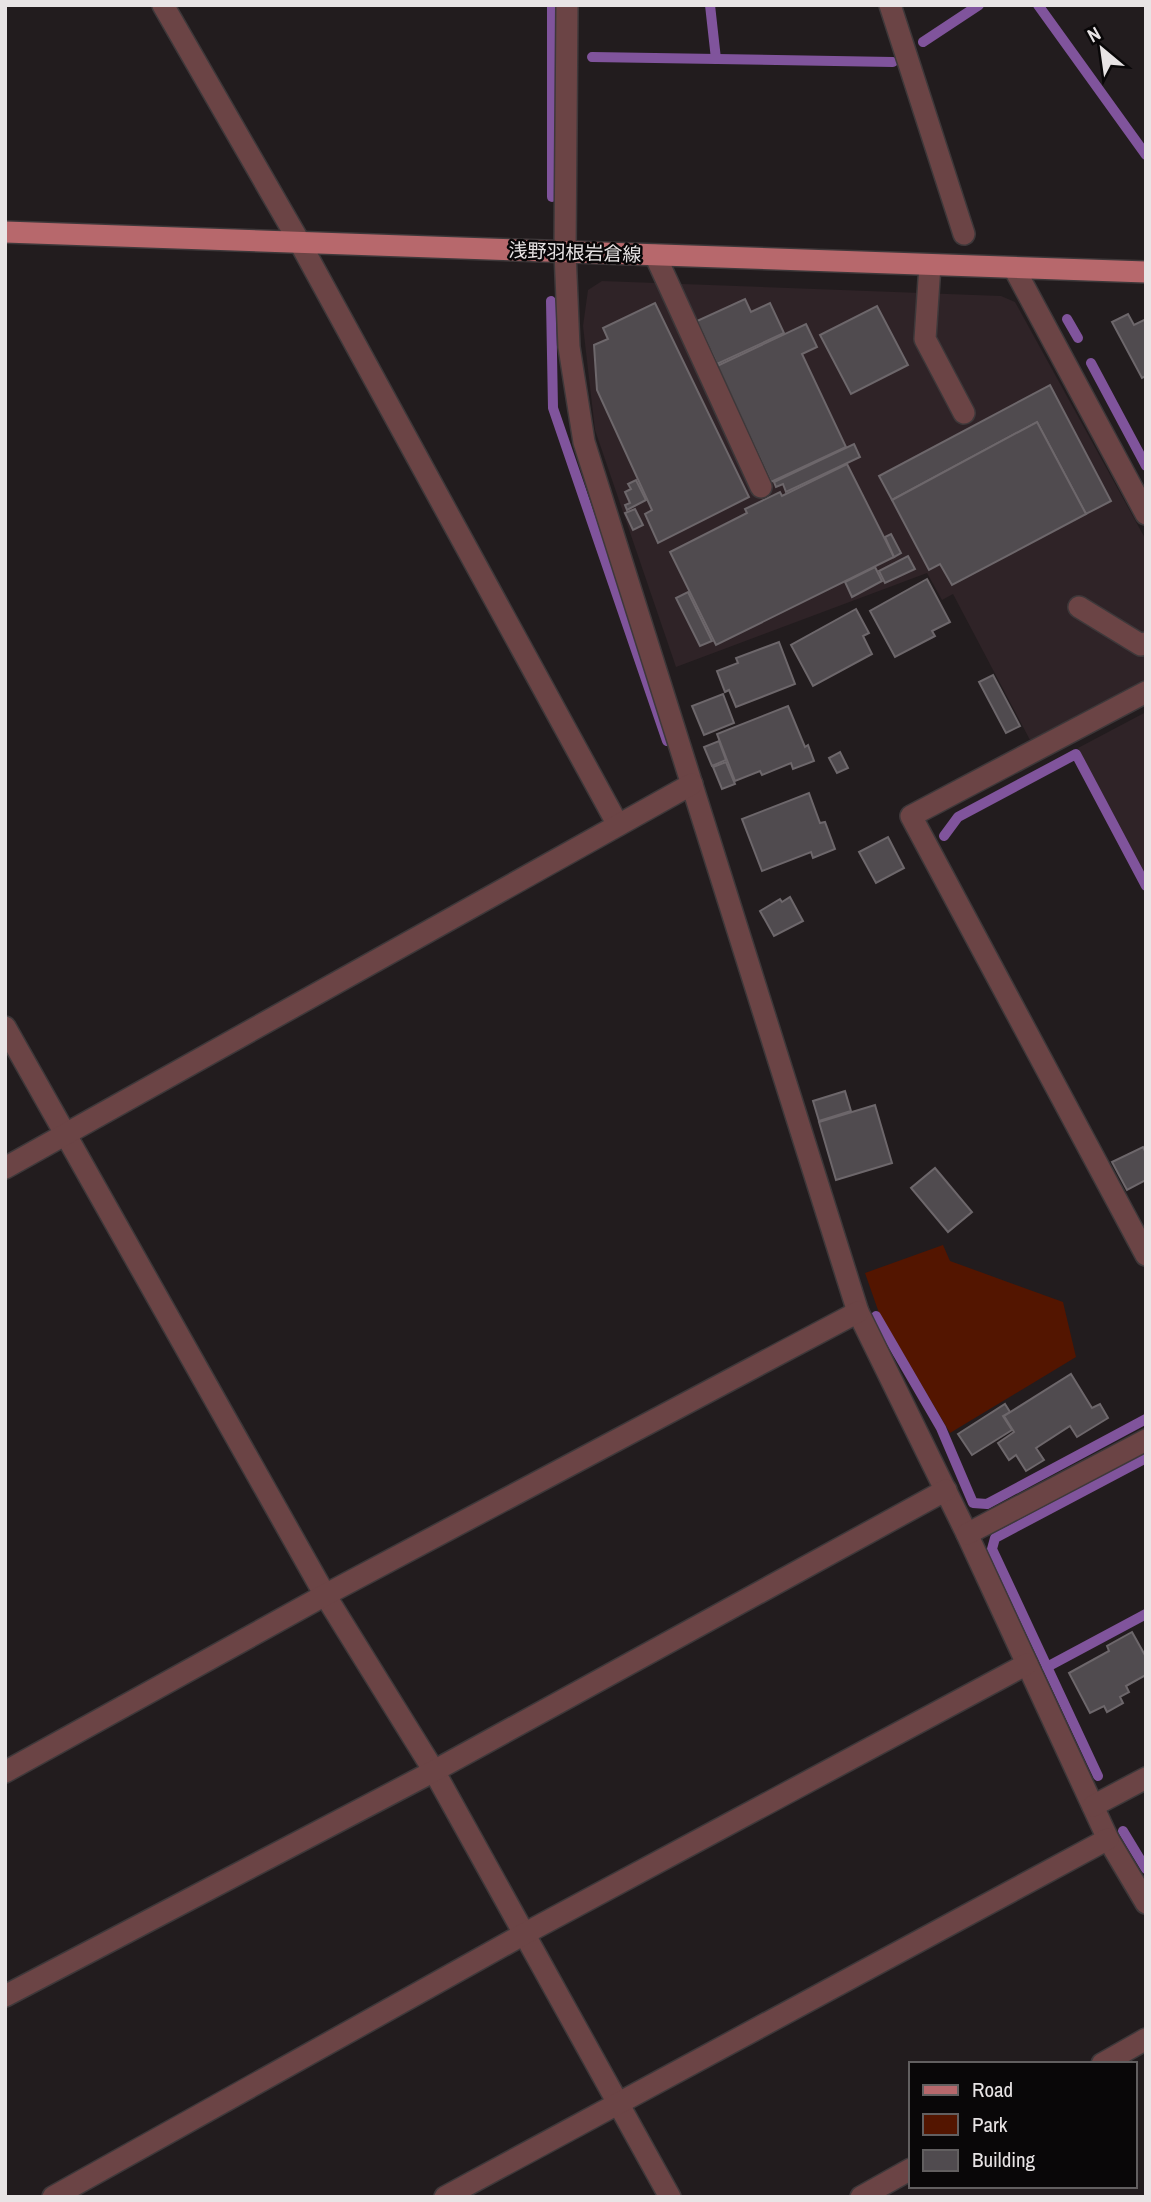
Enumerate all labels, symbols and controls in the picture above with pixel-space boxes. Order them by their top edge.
north arrow [1067,14,1137,84]
text: N [1083,20,1105,48]
street label: 浅野羽根岩倉線 [508,237,642,267]
legend [909,2062,1137,2188]
text: Road [972,2075,1013,2104]
text: Park [972,2110,1008,2139]
text: Building [972,2145,1036,2174]

